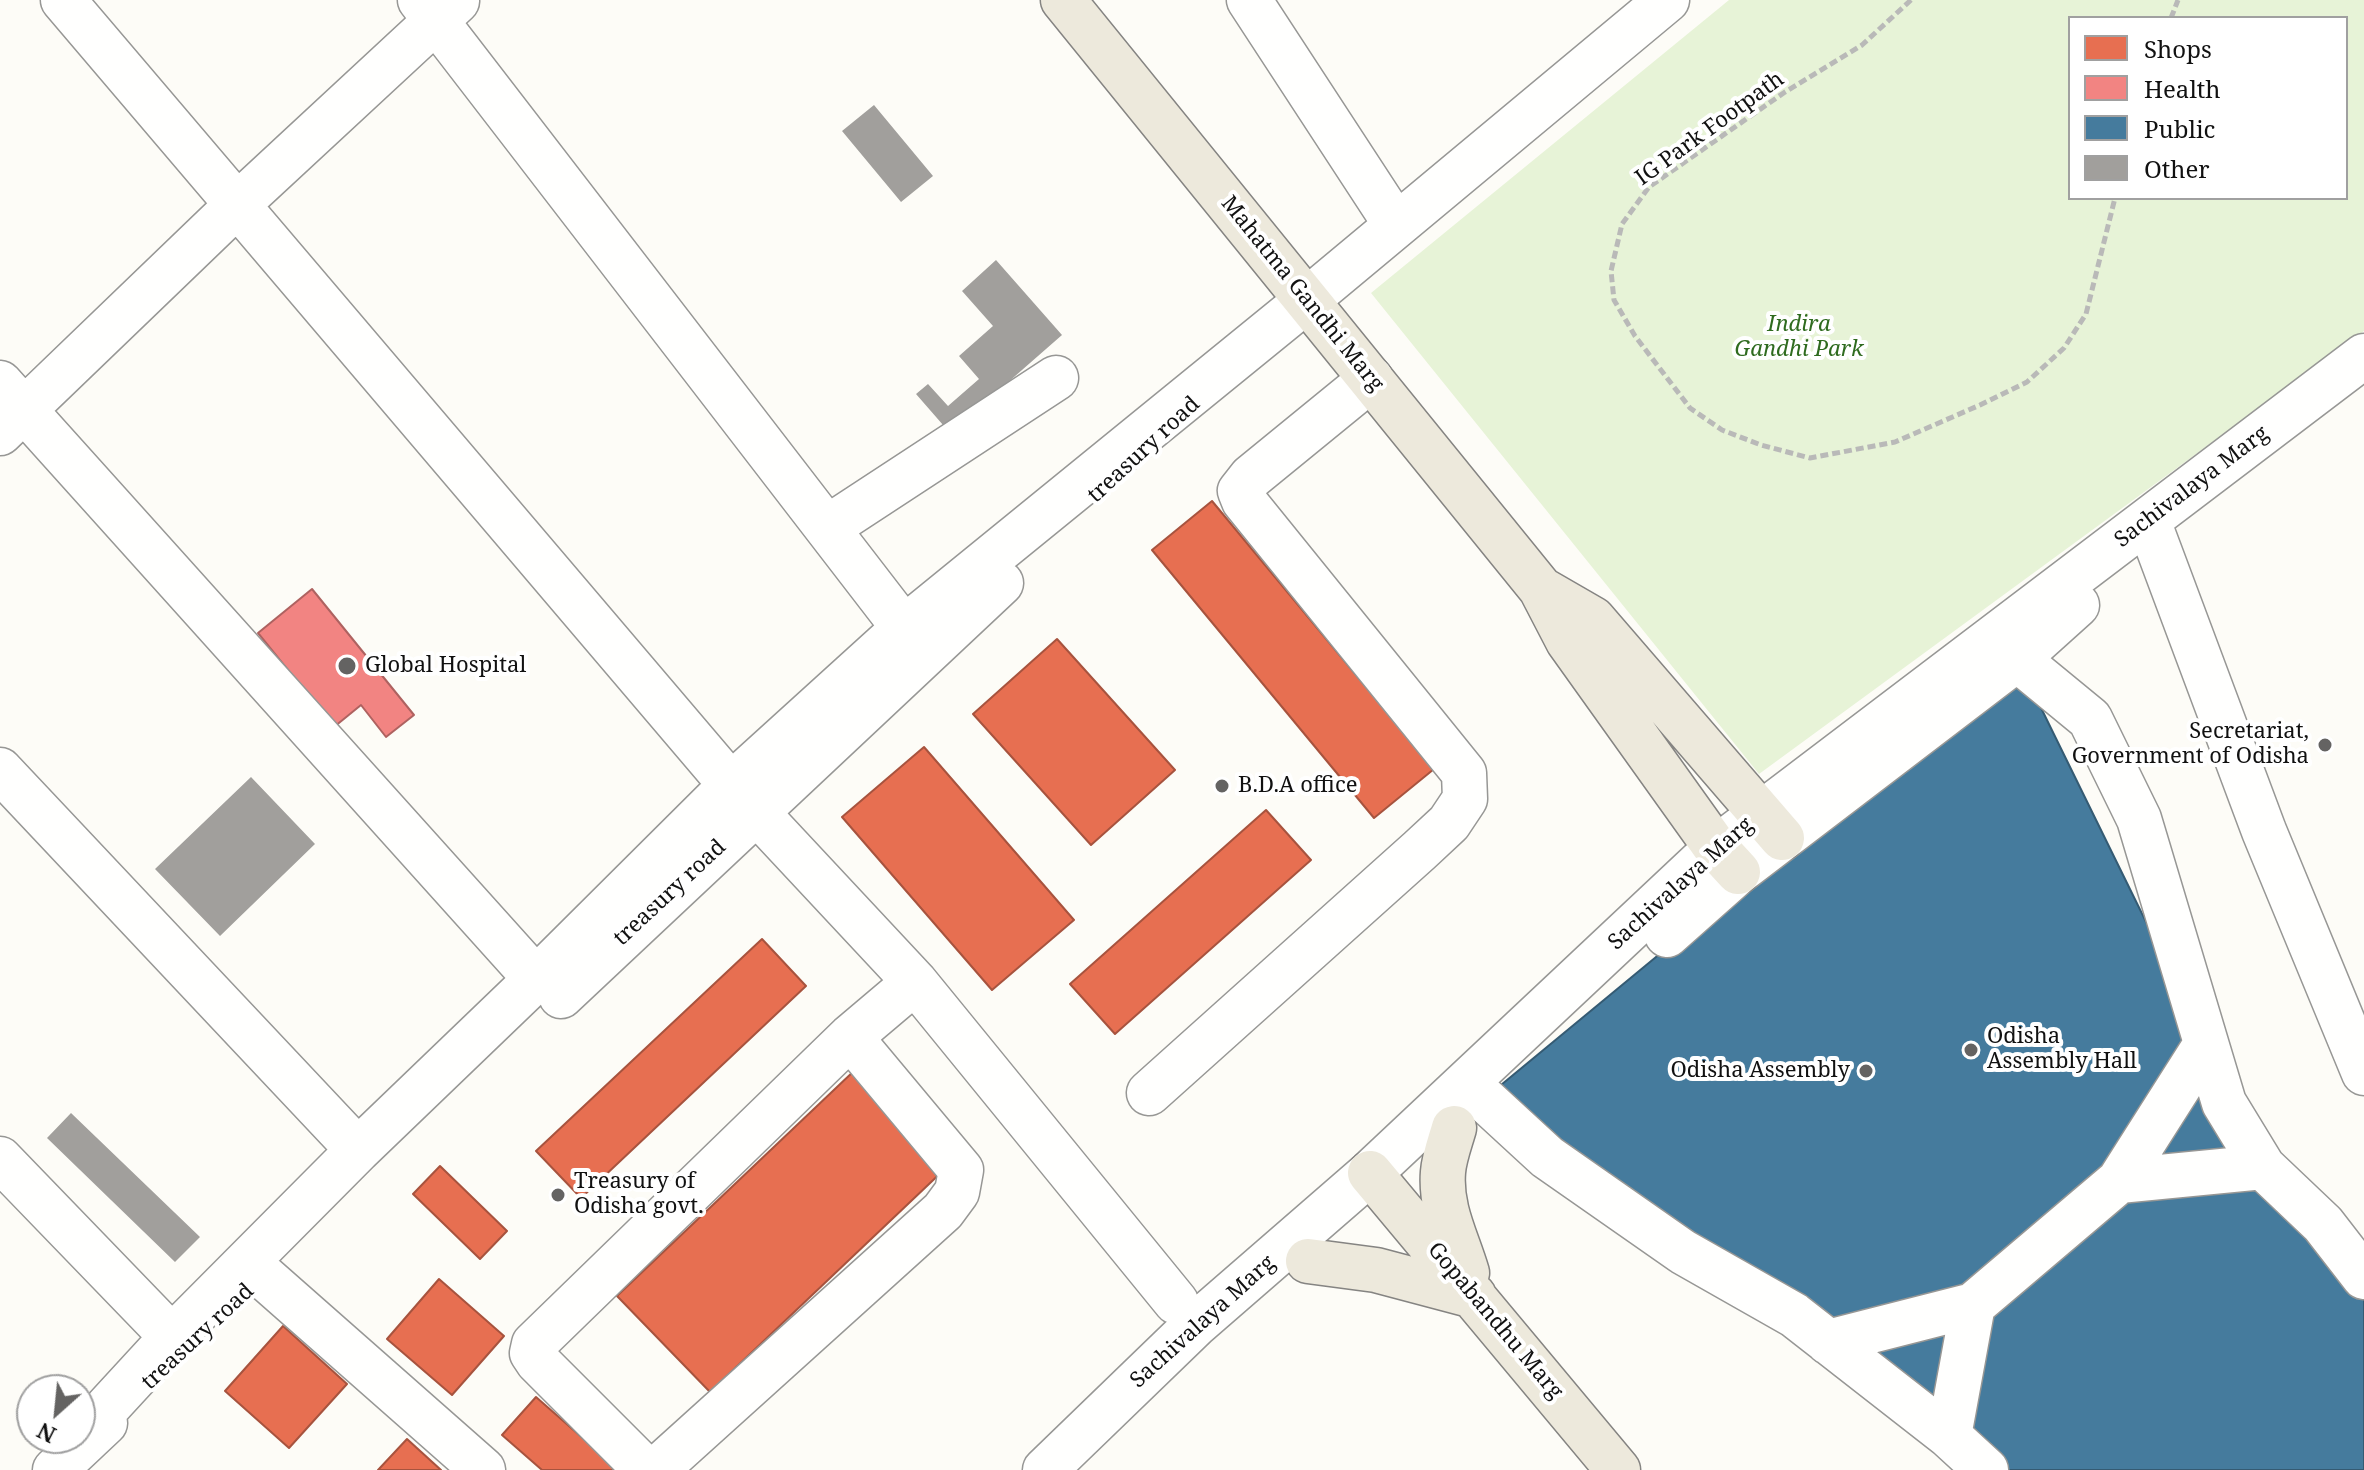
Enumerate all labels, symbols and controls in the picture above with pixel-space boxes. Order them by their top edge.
legend [2068,16,2348,200]
text: Shops [2144,32,2212,65]
street label: IG Park Footpath [1631,66,1789,192]
text: Health [2144,72,2221,105]
text: Public [2144,112,2215,145]
text: Other [2144,152,2210,185]
street label: Mahatma Gandhi Marg [1215,191,1389,397]
park label: Indira Gandhi Park [1734,312,1864,364]
street label: treasury road [1082,391,1206,509]
street label: Sachivalaya Marg [2110,421,2274,553]
place label: Global Hospital [365,653,526,679]
marker: Global Hospital [336,655,358,677]
place label: Secretariat, Government of Odisha [2072,719,2309,770]
marker: Secretariat, Government of Odisha [2316,736,2334,754]
place label: B.D.A office [1238,773,1358,799]
marker: B.D.A office [1213,777,1231,795]
street label: Sachivalaya Marg [1603,812,1759,956]
street label: treasury road [608,834,732,952]
place label: Odisha Assembly Hall [1987,1024,2137,1076]
marker: Odisha Assembly Hall [1962,1041,1980,1059]
place label: Odisha Assembly [1670,1058,1850,1084]
marker: Odisha Assembly [1857,1062,1875,1080]
place label: Treasury of Odisha govt. [574,1169,703,1220]
marker: Treasury of Odisha govt. [549,1186,567,1204]
street label: Gopabandhu Marg [1422,1237,1568,1405]
street label: Sachivalaya Marg [1125,1250,1281,1394]
street label: treasury road [136,1278,260,1396]
north arrow [16,1374,96,1454]
text: N [31,1416,61,1451]

